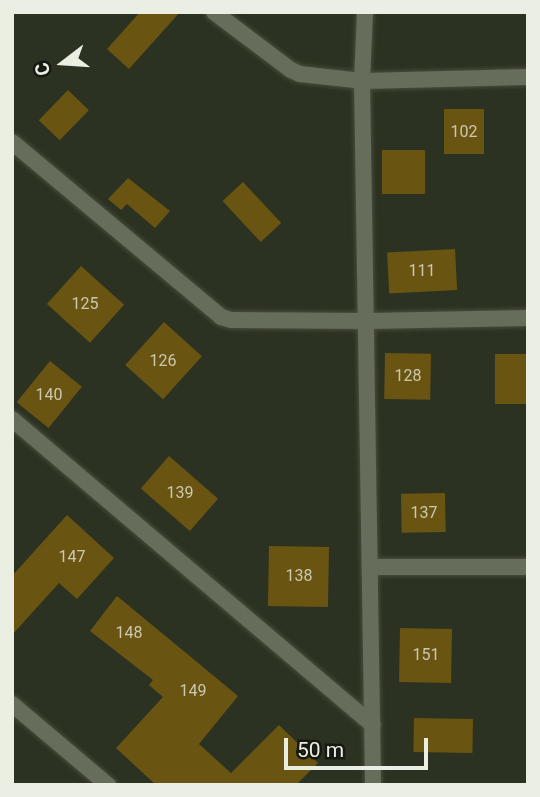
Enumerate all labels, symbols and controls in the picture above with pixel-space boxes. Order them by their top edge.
north arrow [28,28,98,98]
text: С [30,60,55,79]
house number: 102 [451,122,477,142]
house number: 111 [409,261,435,281]
house number: 125 [72,294,98,314]
house number: 126 [150,351,176,371]
house number: 128 [395,366,421,386]
house number: 140 [36,385,62,405]
house number: 139 [167,483,193,503]
house number: 137 [411,503,437,523]
house number: 147 [59,547,85,567]
house number: 138 [286,566,312,586]
house number: 148 [116,623,142,643]
house number: 151 [413,645,439,665]
house number: 149 [180,681,206,701]
scale bar [288,724,432,768]
text: 50 m [297,738,344,762]

